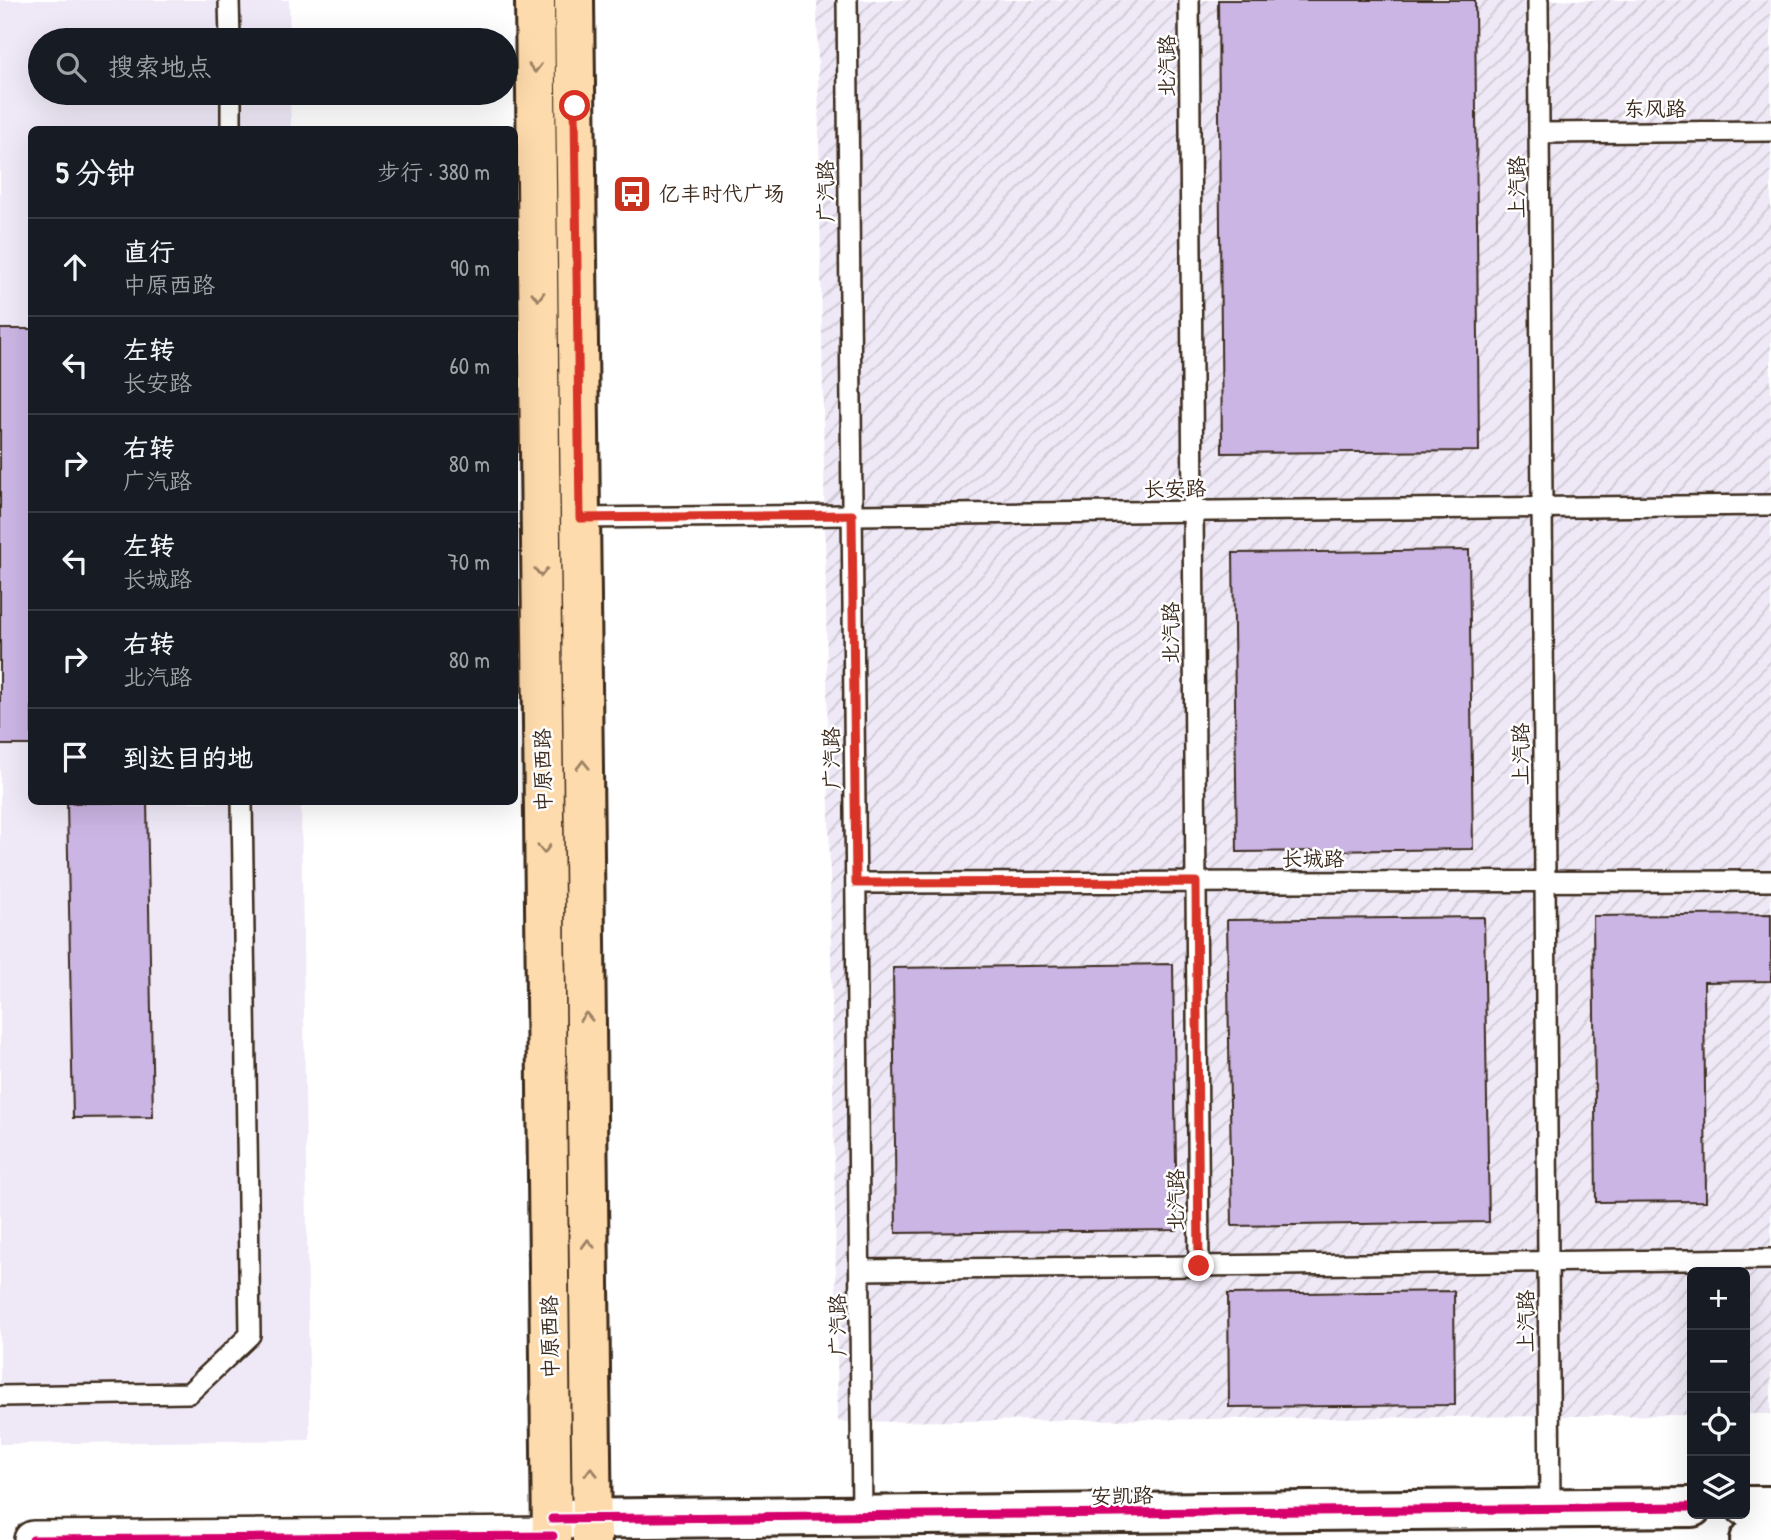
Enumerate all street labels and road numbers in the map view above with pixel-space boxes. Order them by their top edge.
street label: 北汽路 [1152,35,1181,98]
street label: 东风路 [1624,94,1687,123]
street label: 上汽路 [1502,156,1531,219]
street label: 广汽路 [810,159,841,223]
street label: 长安路 [1143,473,1207,504]
street label: 北汽路 [1156,602,1185,665]
street label: 上汽路 [1506,723,1535,786]
street label: 广汽路 [816,726,847,790]
street label: 中原西路 [527,728,558,812]
street label: 长城路 [1282,844,1345,873]
street label: 北汽路 [1161,1169,1190,1232]
street label: 上汽路 [1511,1290,1540,1353]
street label: 广汽路 [822,1293,853,1357]
street label: 中原西路 [534,1295,565,1379]
street label: 安凯路 [1090,1480,1154,1511]

